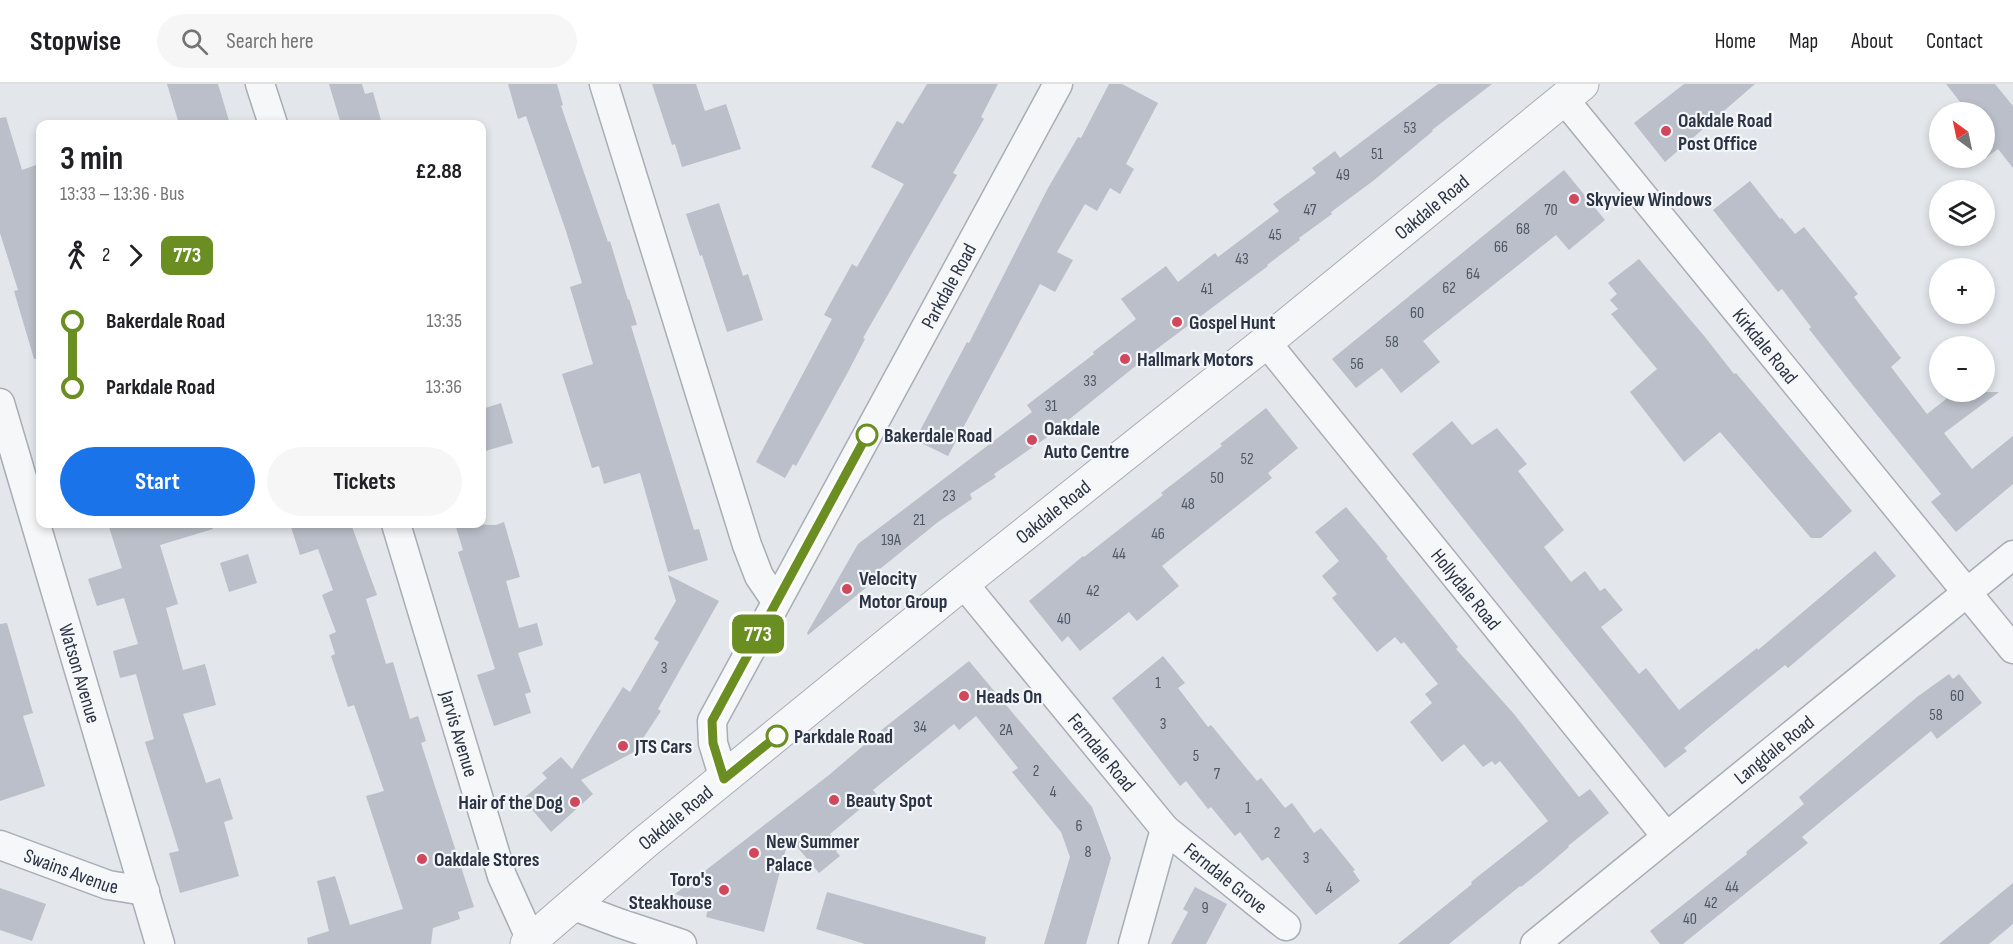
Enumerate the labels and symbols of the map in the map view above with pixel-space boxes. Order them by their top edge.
north arrow [1929,102,1995,168]
place label: Oakdale Road Post Office [1678,109,1772,156]
house number: 53 [1403,119,1417,138]
marker: Oakdale Road Post Office [1659,124,1673,138]
house number: 51 [1371,145,1383,164]
house number: 49 [1336,166,1350,185]
street label: Oakdale Road [1390,170,1474,245]
place label: Skyview Windows [1586,188,1712,212]
marker: Skyview Windows [1567,192,1581,206]
house number: 47 [1304,201,1317,220]
house number: 70 [1544,201,1558,220]
house number: 68 [1516,220,1530,239]
house number: 45 [1268,226,1282,245]
house number: 66 [1494,238,1508,257]
street label: Parkdale Road [916,239,982,333]
house number: 43 [1235,250,1249,269]
house number: 64 [1466,265,1480,284]
house number: 62 [1442,279,1456,298]
house number: 41 [1201,280,1214,299]
house number: 60 [1410,304,1424,323]
street label: Kirkdale Road [1727,304,1802,389]
place label: Gospel Hunt [1189,311,1276,335]
marker: Gospel Hunt [1170,315,1184,329]
house number: 58 [1385,333,1399,352]
place label: Hallmark Motors [1137,348,1254,372]
marker: Hallmark Motors [1118,352,1132,366]
house number: 56 [1350,355,1364,374]
house number: 33 [1083,372,1097,391]
house number: 31 [1045,397,1058,416]
place label: Oakdale Auto Centre [1043,417,1129,464]
marker: Bakerdale Road [856,424,878,446]
place label: Bakerdale Road [884,424,992,448]
marker: Oakdale Auto Centre [1025,433,1039,447]
house number: 52 [1240,450,1254,469]
house number: 50 [1210,469,1224,488]
street label: Oakdale Road [1011,475,1096,549]
house number: 23 [942,487,956,506]
house number: 48 [1181,495,1195,514]
house number: 21 [913,511,926,530]
house number: 46 [1151,525,1165,544]
house number: 19A [881,531,901,550]
street label: Hollydale Road [1425,544,1505,635]
house number: 44 [1112,545,1126,564]
place label: Velocity Motor Group [859,567,947,614]
marker: Velocity Motor Group [840,582,854,596]
house number: 42 [1086,582,1100,601]
house number: 40 [1057,610,1071,629]
line badge: 773 [724,614,792,654]
street label: Watson Avenue [53,621,105,726]
house number: 3 [661,659,667,678]
house number: 1 [1155,674,1161,693]
place label: Heads On [976,685,1042,709]
street label: Jarvis Avenue [434,687,482,780]
house number: 60 [1950,687,1964,706]
marker: Heads On [957,689,971,703]
house number: 58 [1929,706,1943,725]
street label: Ferndale Road [1062,709,1140,797]
street label: Langdale Road [1730,711,1819,790]
house number: 3 [1160,715,1166,734]
house number: 34 [913,718,927,737]
house number: 2A [999,721,1013,740]
marker: Parkdale Road [766,725,788,747]
place label: Parkdale Road [794,725,893,749]
place label: JTS Cars [634,735,693,759]
marker: JTS Cars [616,739,630,753]
house number: 5 [1193,747,1199,766]
house number: 2 [1033,762,1039,781]
house number: 7 [1214,765,1221,784]
street label: Oakdale Road [634,781,718,856]
house number: 4 [1050,783,1057,802]
place label: Beauty Spot [846,789,933,813]
place label: Hair of the Dog [458,791,564,815]
marker: Beauty Spot [827,793,841,807]
marker: Hair of the Dog [568,795,582,809]
house number: 1 [1245,799,1251,818]
house number: 6 [1075,817,1083,836]
house number: 2 [1274,824,1280,843]
place label: New Summer Palace [766,830,859,877]
street label: Ferndale Grove [1179,838,1272,919]
house number: 8 [1084,843,1092,862]
street label: Swains Avenue [20,844,120,899]
marker: New Summer Palace [747,846,761,860]
place label: Oakdale Stores [434,848,540,872]
house number: 3 [1303,849,1309,868]
marker: Oakdale Stores [415,852,429,866]
place label: Toro's Steakhouse [629,868,712,915]
house number: 44 [1725,878,1739,897]
house number: 4 [1326,879,1333,898]
marker: Toro's Steakhouse [717,883,731,897]
house number: 42 [1704,894,1718,913]
house number: 9 [1201,899,1209,918]
house number: 40 [1683,910,1697,929]

